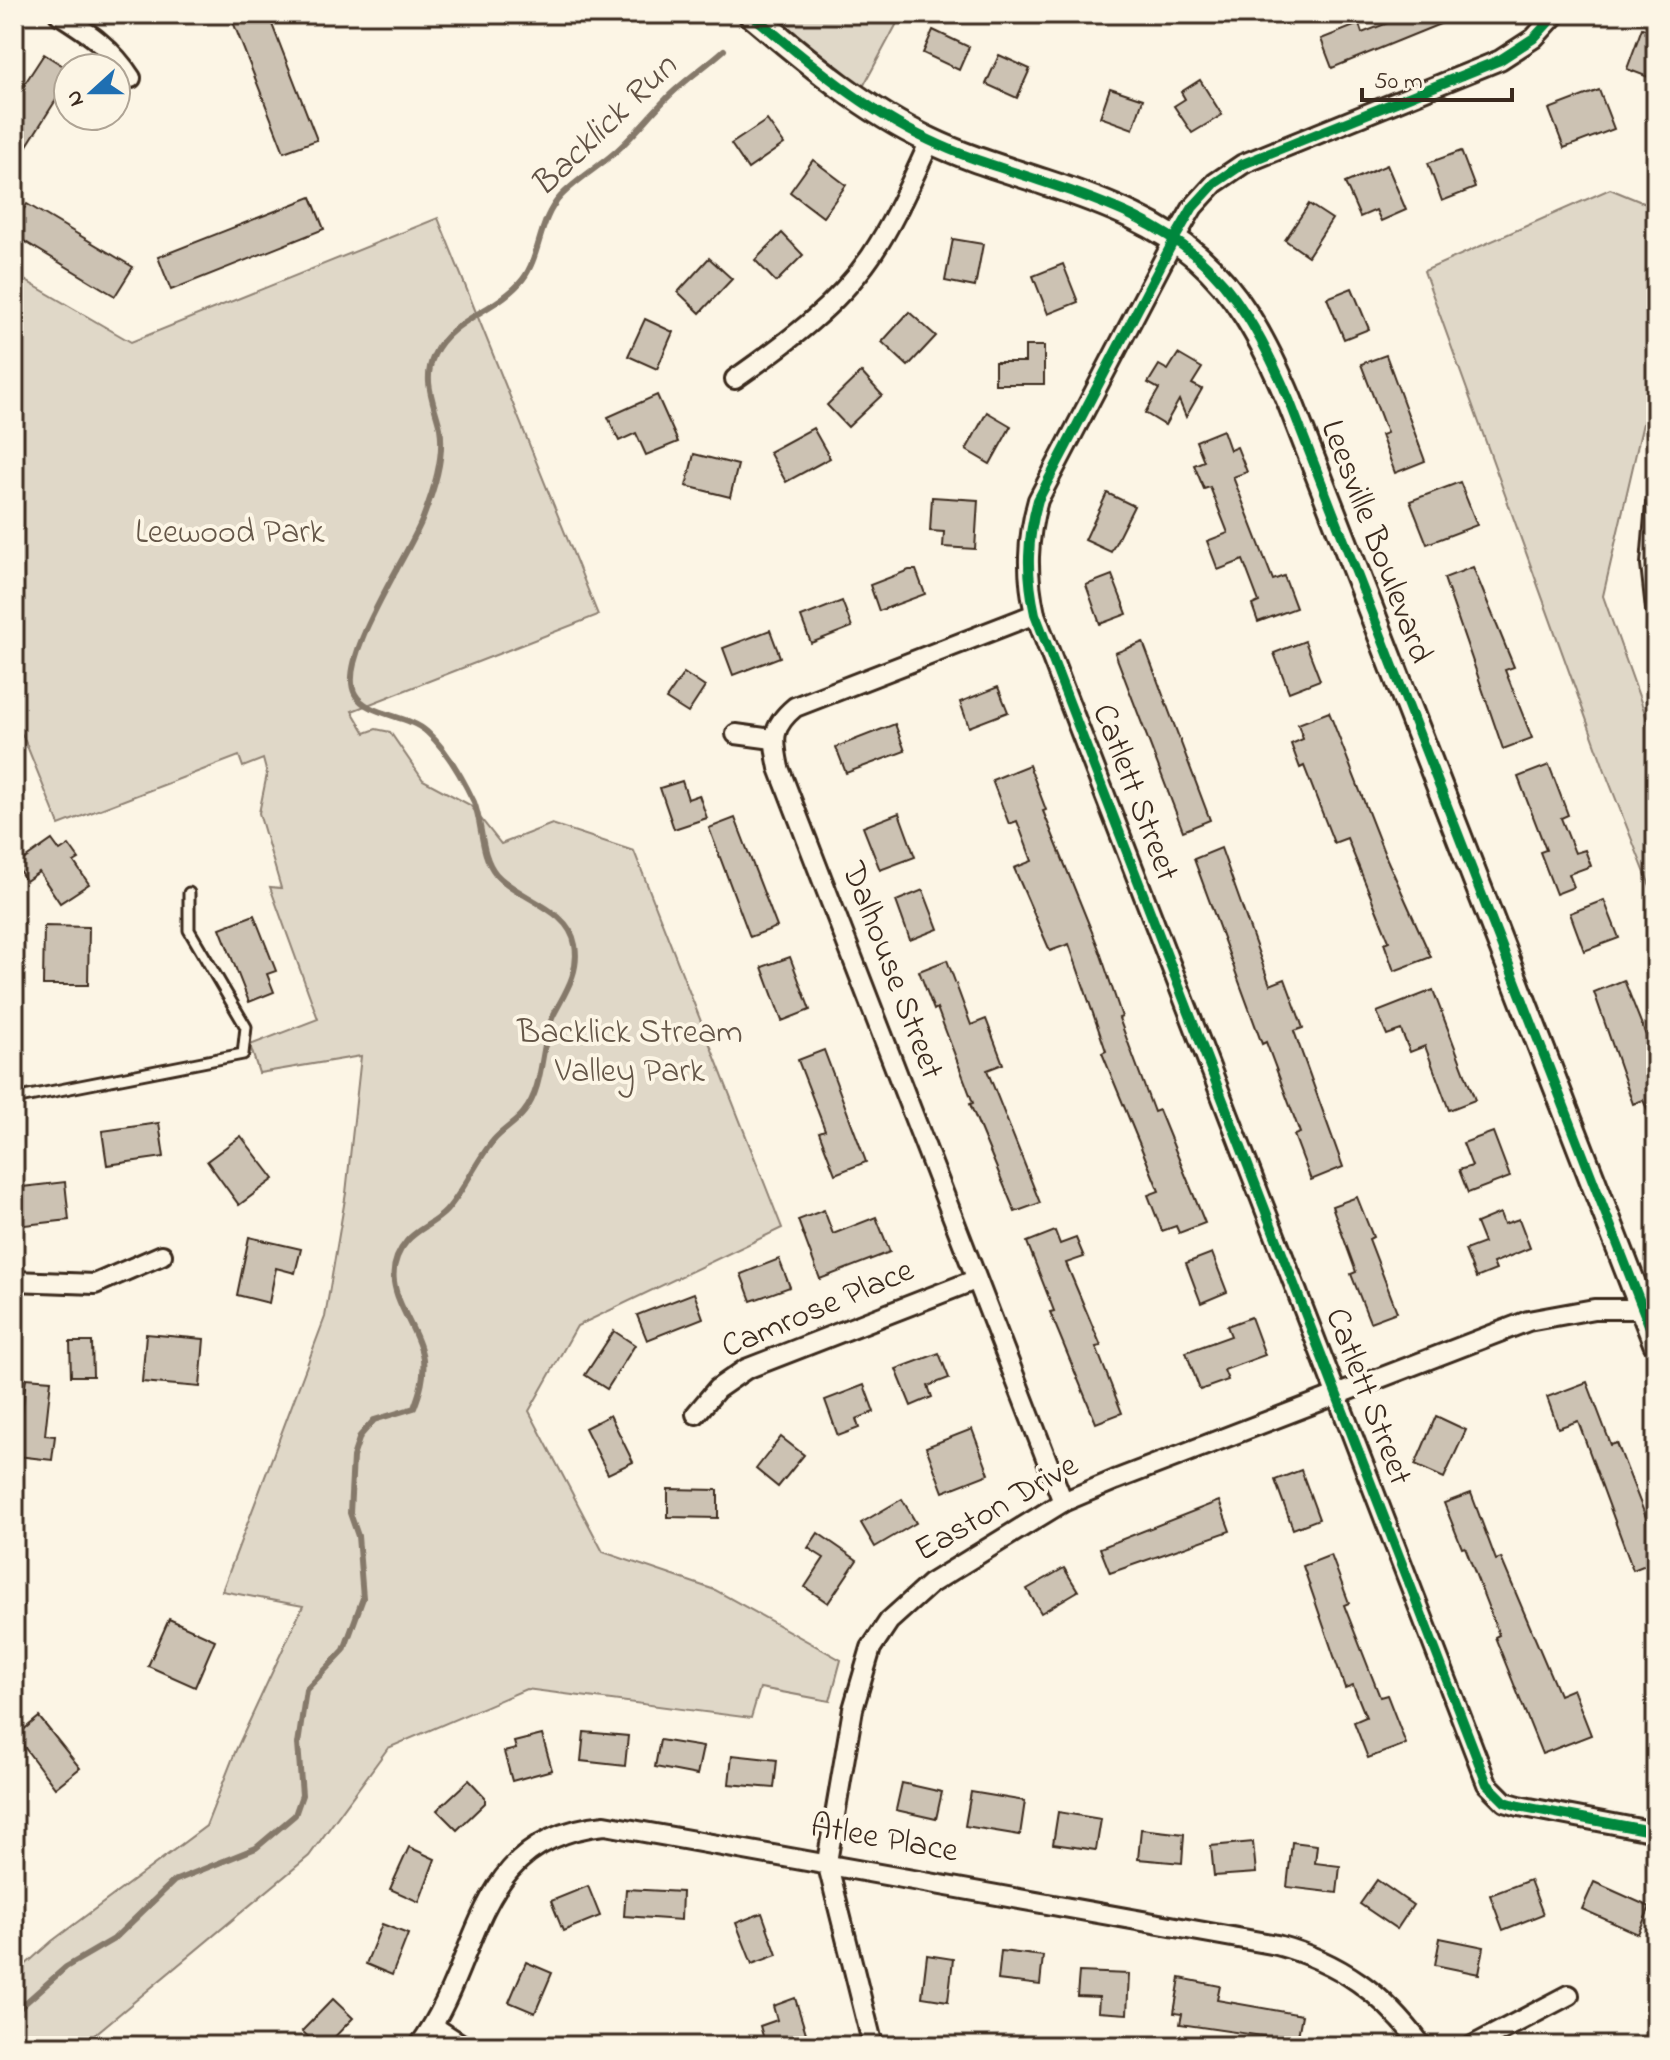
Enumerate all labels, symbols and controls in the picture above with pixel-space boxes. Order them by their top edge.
water label: Backlick Run [519,42,692,211]
north arrow [52,52,132,132]
scale bar [1362,52,1512,102]
text: 50 m [1374,65,1423,100]
text: N [59,85,94,111]
street label: Leesville Boulevard [1306,413,1444,671]
park label: Leewood Park [135,509,325,559]
street label: Catlett Street [1077,697,1191,889]
street label: Dalhouse Street [826,854,955,1087]
park label: Backlick Stream Valley Park [516,1009,743,1098]
street label: Camrose Place [714,1247,923,1373]
street label: Catlett Street [1310,1301,1424,1493]
street label: Easton Drive [906,1442,1089,1576]
street label: Atlee Place [806,1802,963,1878]

